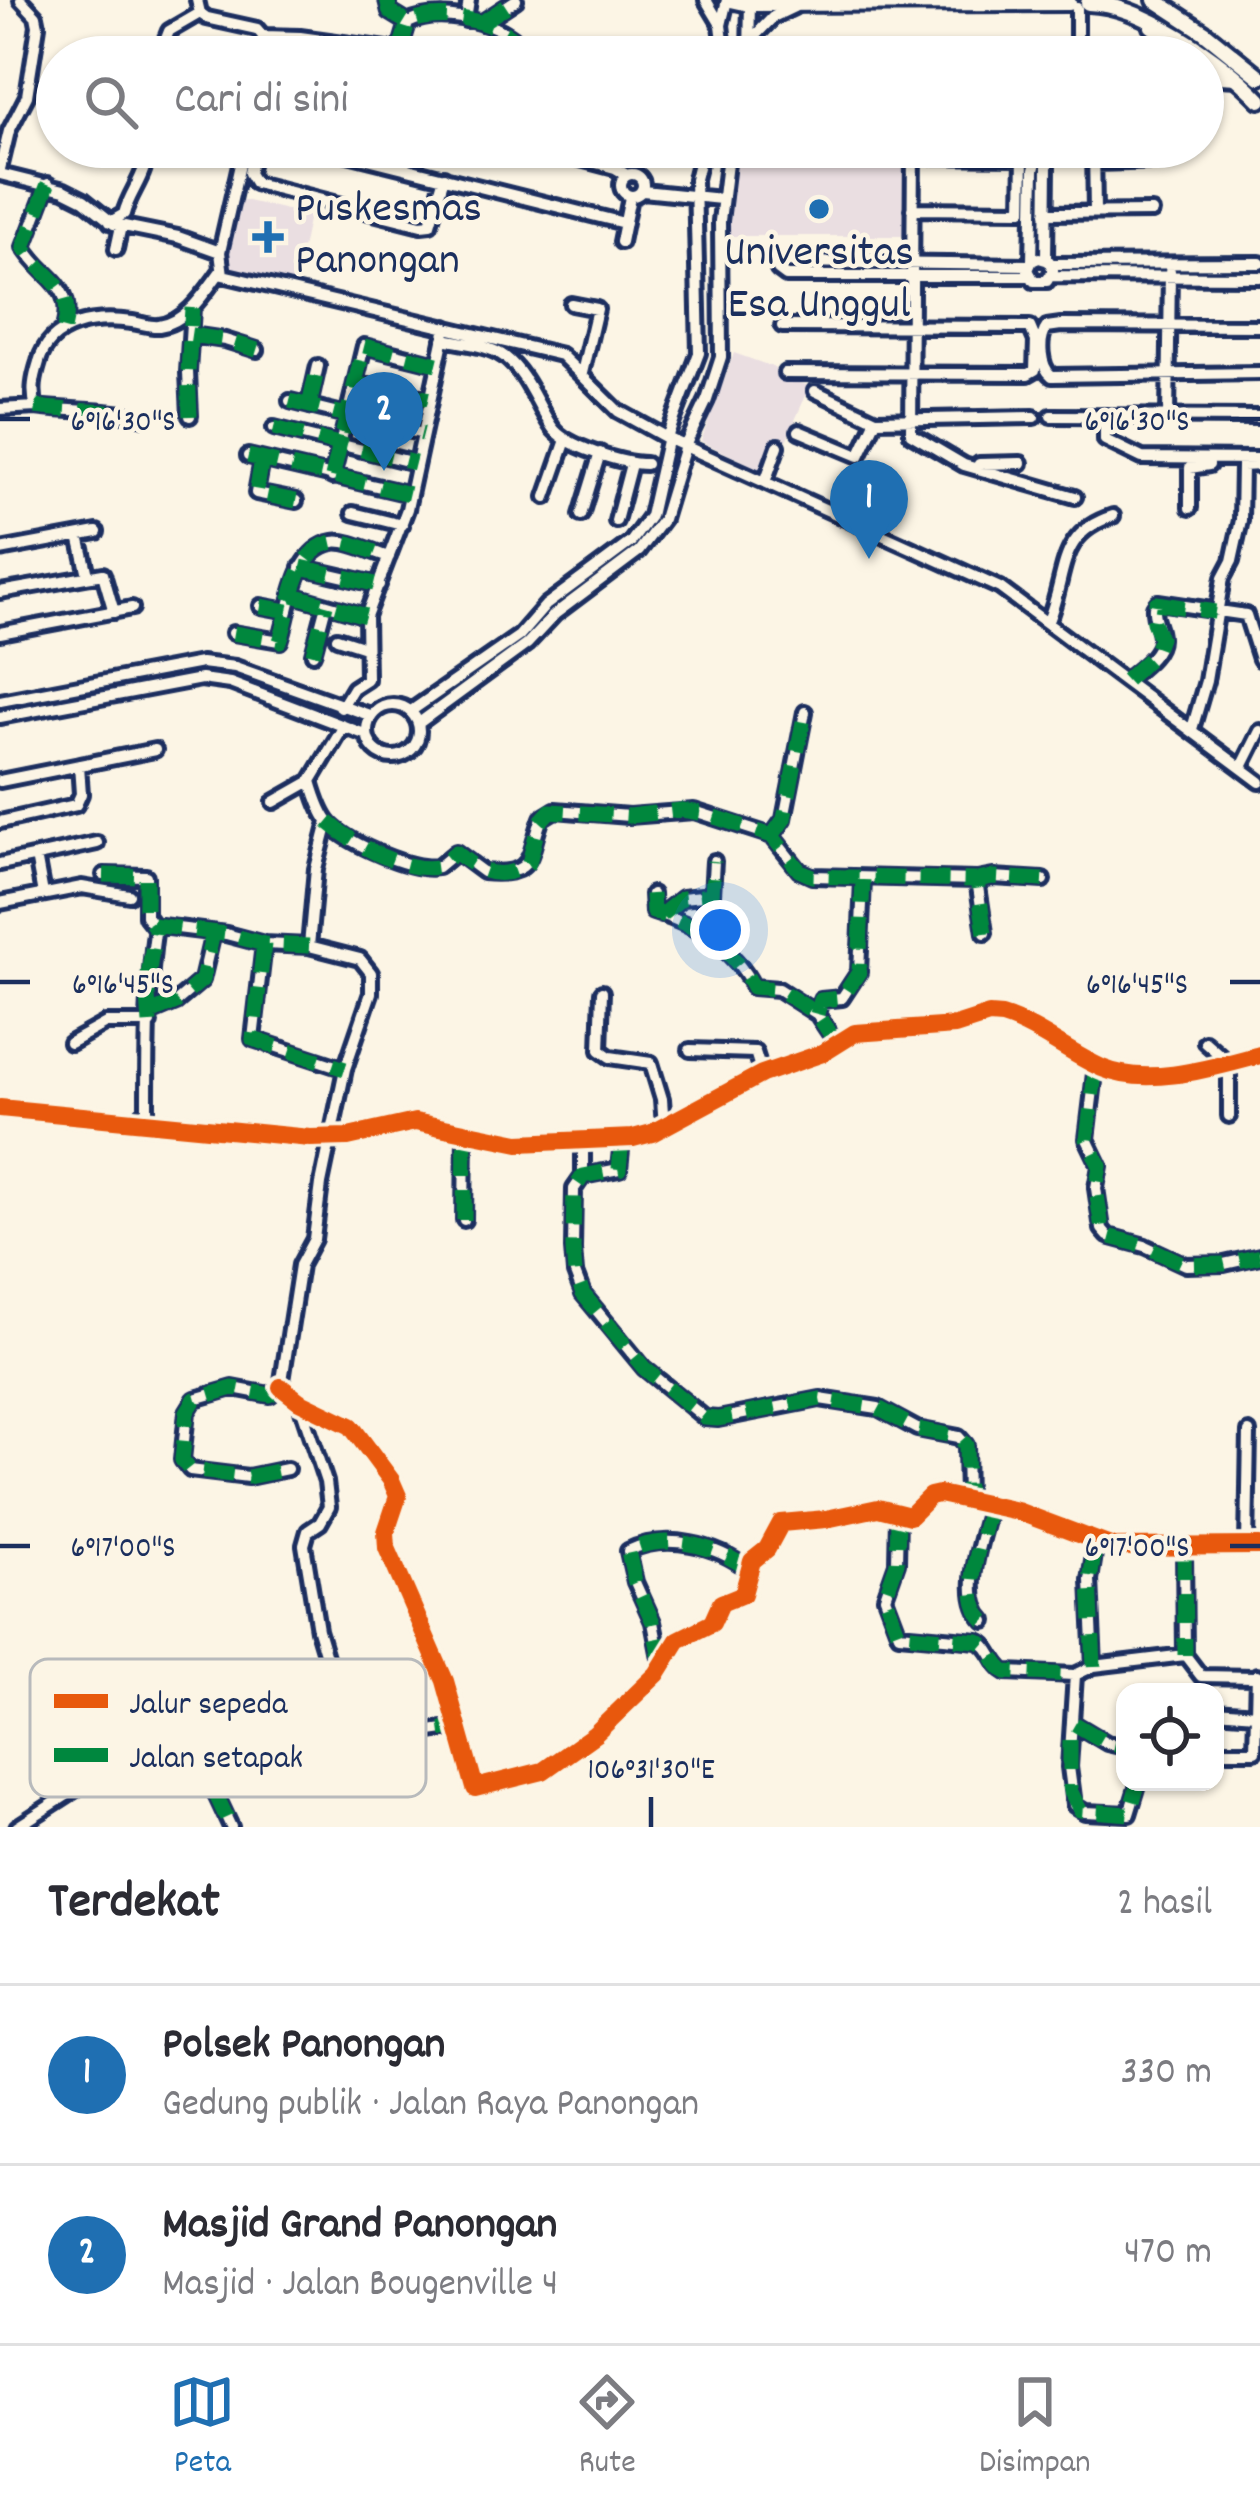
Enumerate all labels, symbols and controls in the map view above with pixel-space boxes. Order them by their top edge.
search box [36,36,1224,168]
icon: search [78,69,144,135]
text: Cari di sini [174,70,348,134]
place label: Puskesmas Panongan [295,179,482,295]
marker: Universitas Esa Unggul [806,196,832,222]
marker: Puskesmas Panongan [252,221,284,253]
place label: Universitas Esa Unggul [724,223,914,339]
pin: 2 [345,372,423,471]
text: 6°16'30"S [70,403,176,446]
text: 6°16'30"S [1084,403,1190,446]
pin: 1 [830,460,908,559]
your location [690,900,750,960]
text: 6°16'45"S [72,966,174,1009]
text: 6°16'45"S [1086,966,1188,1009]
text: 6°17'00"S [71,1529,175,1572]
text: 6°17'00"S [1085,1529,1189,1572]
legend [30,1659,426,1797]
text: Jalur sepeda [129,1683,288,1730]
map controls [1116,1683,1224,1791]
button: locate [1116,1683,1224,1791]
text: Jalan setapak [129,1737,303,1784]
text: 106°31'30"E [587,1751,715,1794]
text: Terdekat [48,1869,220,1941]
text: 2 hasil [1117,1878,1212,1933]
text: Polsek Panongan [162,2015,445,2079]
text: 1 [83,2047,91,2102]
text: 330 m [1120,2047,1212,2102]
text: Gedung publik · Jalan Raya Panongan [162,2079,699,2134]
text: Masjid Grand Panongan [162,2195,557,2259]
text: 2 [78,2227,96,2282]
text: 470 m [1124,2227,1212,2282]
text: Masjid · Jalan Bougenville 4 [162,2259,558,2314]
tab: Peta [169,2369,235,2488]
tab: Rute [574,2369,640,2488]
tab: Disimpan [979,2369,1091,2488]

